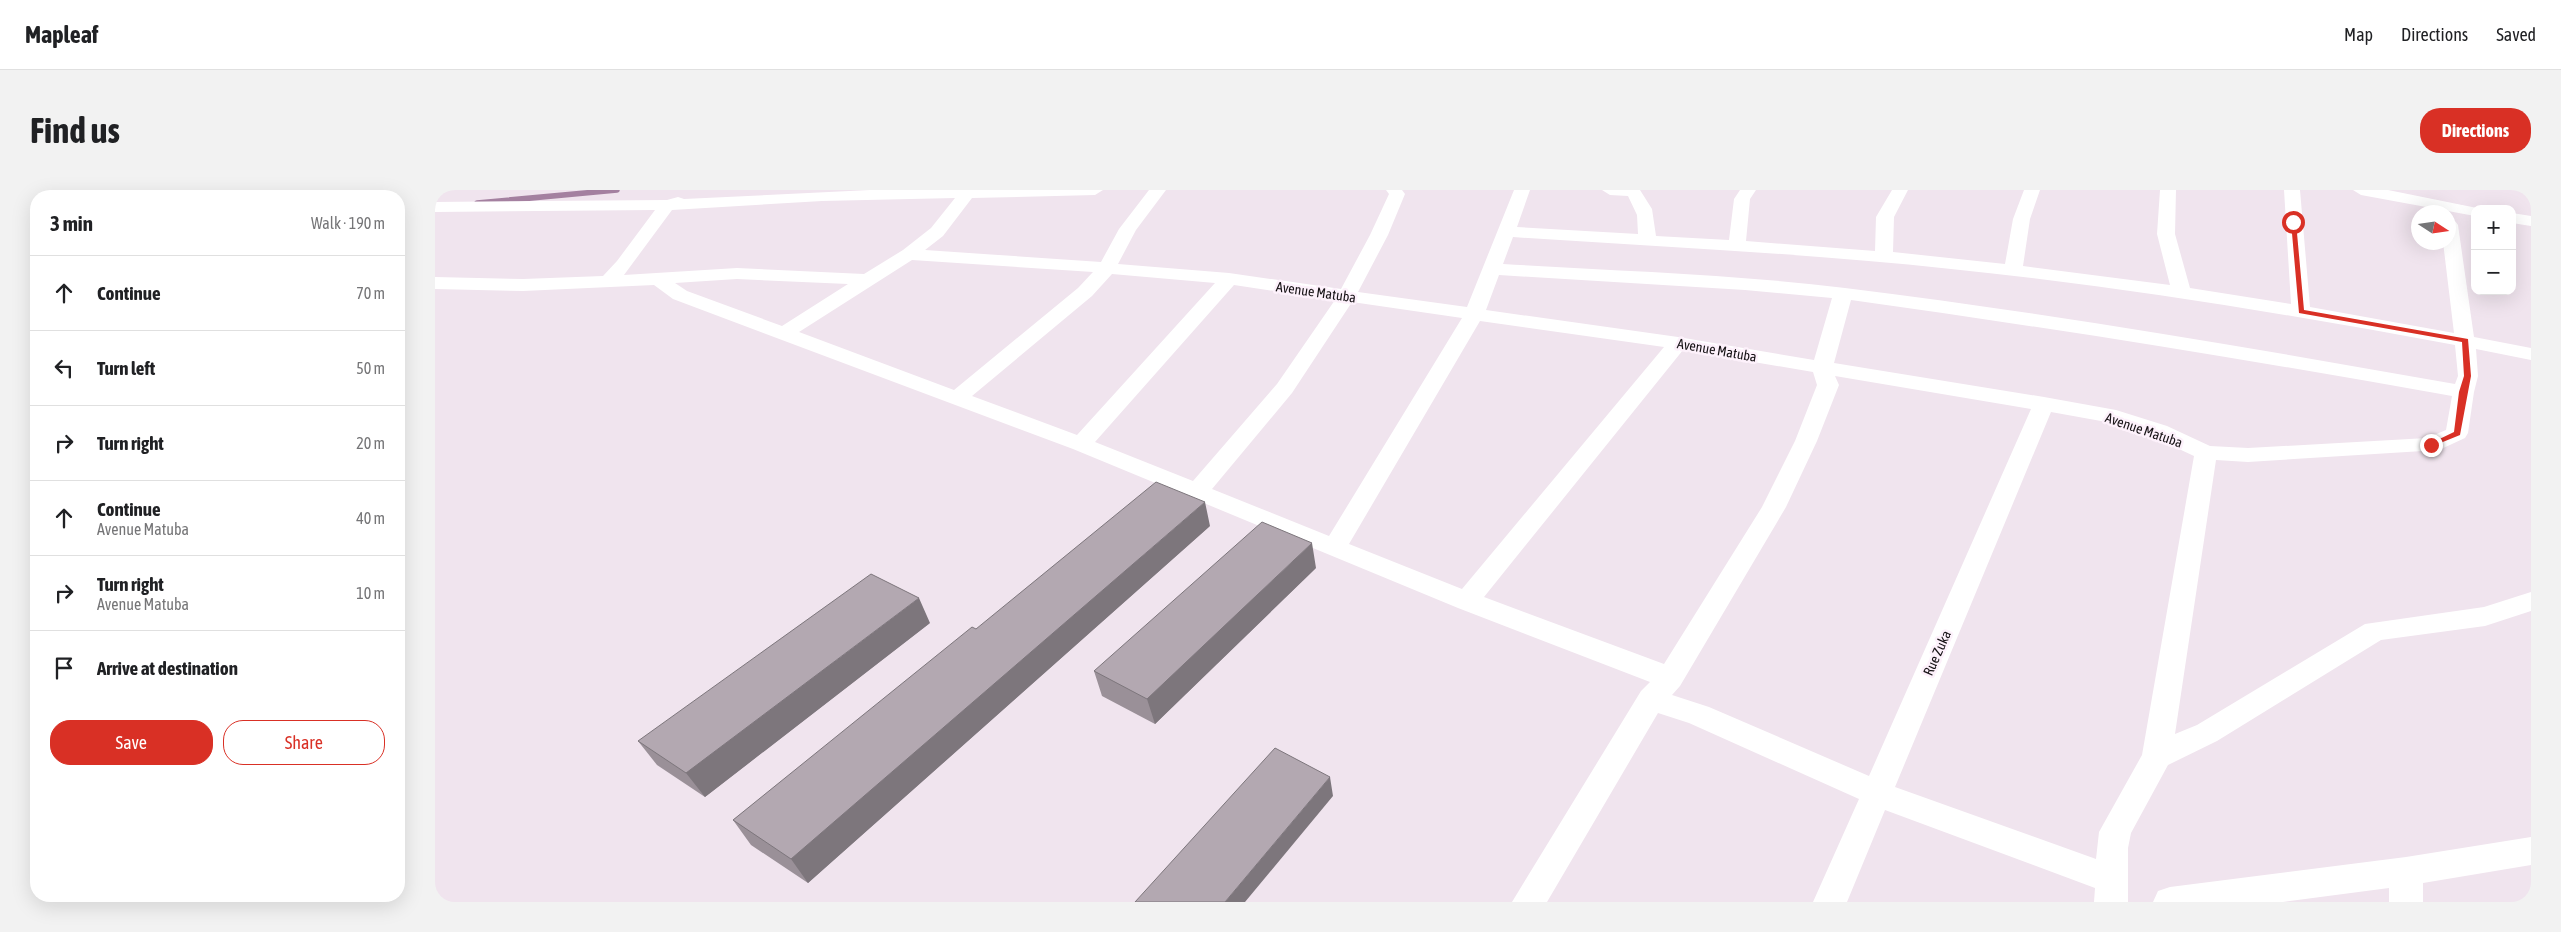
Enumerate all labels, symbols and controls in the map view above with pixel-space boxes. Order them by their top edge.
text: Mapleaf [25,21,98,48]
text: Map [2344,24,2373,45]
text: Directions [2401,24,2468,45]
text: Saved [2496,24,2536,45]
button: Directions [2420,108,2531,153]
text: Find us [30,110,120,150]
north arrow [2411,205,2456,250]
map controls [2471,205,2516,295]
button: + [2471,205,2516,250]
text: 3 min [50,211,93,235]
route start [2282,211,2305,234]
text: Walk · 190 m [311,214,385,232]
button: − [2471,250,2516,295]
street label: Avenue Matuba [1275,278,1357,306]
icon: ahead [50,279,78,307]
text: Continue [97,282,161,304]
text: 70 m [356,284,385,302]
street label: Avenue Matuba [1676,335,1758,365]
icon: left [50,354,78,382]
text: Turn left [97,357,155,379]
text: 50 m [356,359,385,377]
street label: Avenue Matuba [2103,409,2185,451]
icon: right [50,429,78,457]
text: Turn right [97,432,164,454]
text: 20 m [356,434,385,452]
route end [2420,434,2443,457]
text: Continue [97,498,161,520]
icon: ahead [50,504,78,532]
text: 40 m [356,509,385,527]
text: Avenue Matuba [97,520,189,538]
text: Turn right [97,573,164,595]
icon: right [50,579,78,607]
text: 10 m [356,584,385,602]
text: Avenue Matuba [97,595,189,613]
street label: Rue Zuka [1920,628,1954,678]
icon: arrive [50,654,78,682]
text: Arrive at destination [97,657,238,679]
button: Save [50,720,213,765]
button: Share [223,720,385,765]

